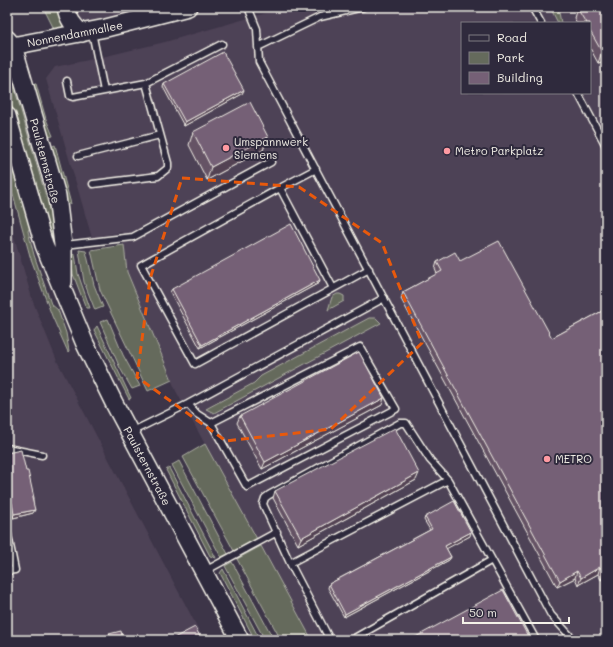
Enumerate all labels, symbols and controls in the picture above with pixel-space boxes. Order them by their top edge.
street label: Nonnendammallee [26,17,124,50]
legend [461,22,591,94]
text: Road [497,29,527,45]
text: Park [497,49,524,65]
text: Building [497,69,543,85]
street label: Paulsternstraße [27,117,64,205]
place label: Umspannwerk Siemens [234,134,308,162]
marker: Umspannwerk Siemens [221,143,231,153]
place label: Metro Parkplatz [455,143,543,158]
marker: Metro Parkplatz [442,146,452,156]
street label: Paulsternstraße [120,424,175,508]
place label: METRO [555,451,592,466]
marker: METRO [542,454,552,464]
scale bar [463,599,569,625]
text: 50 m [469,604,497,620]

